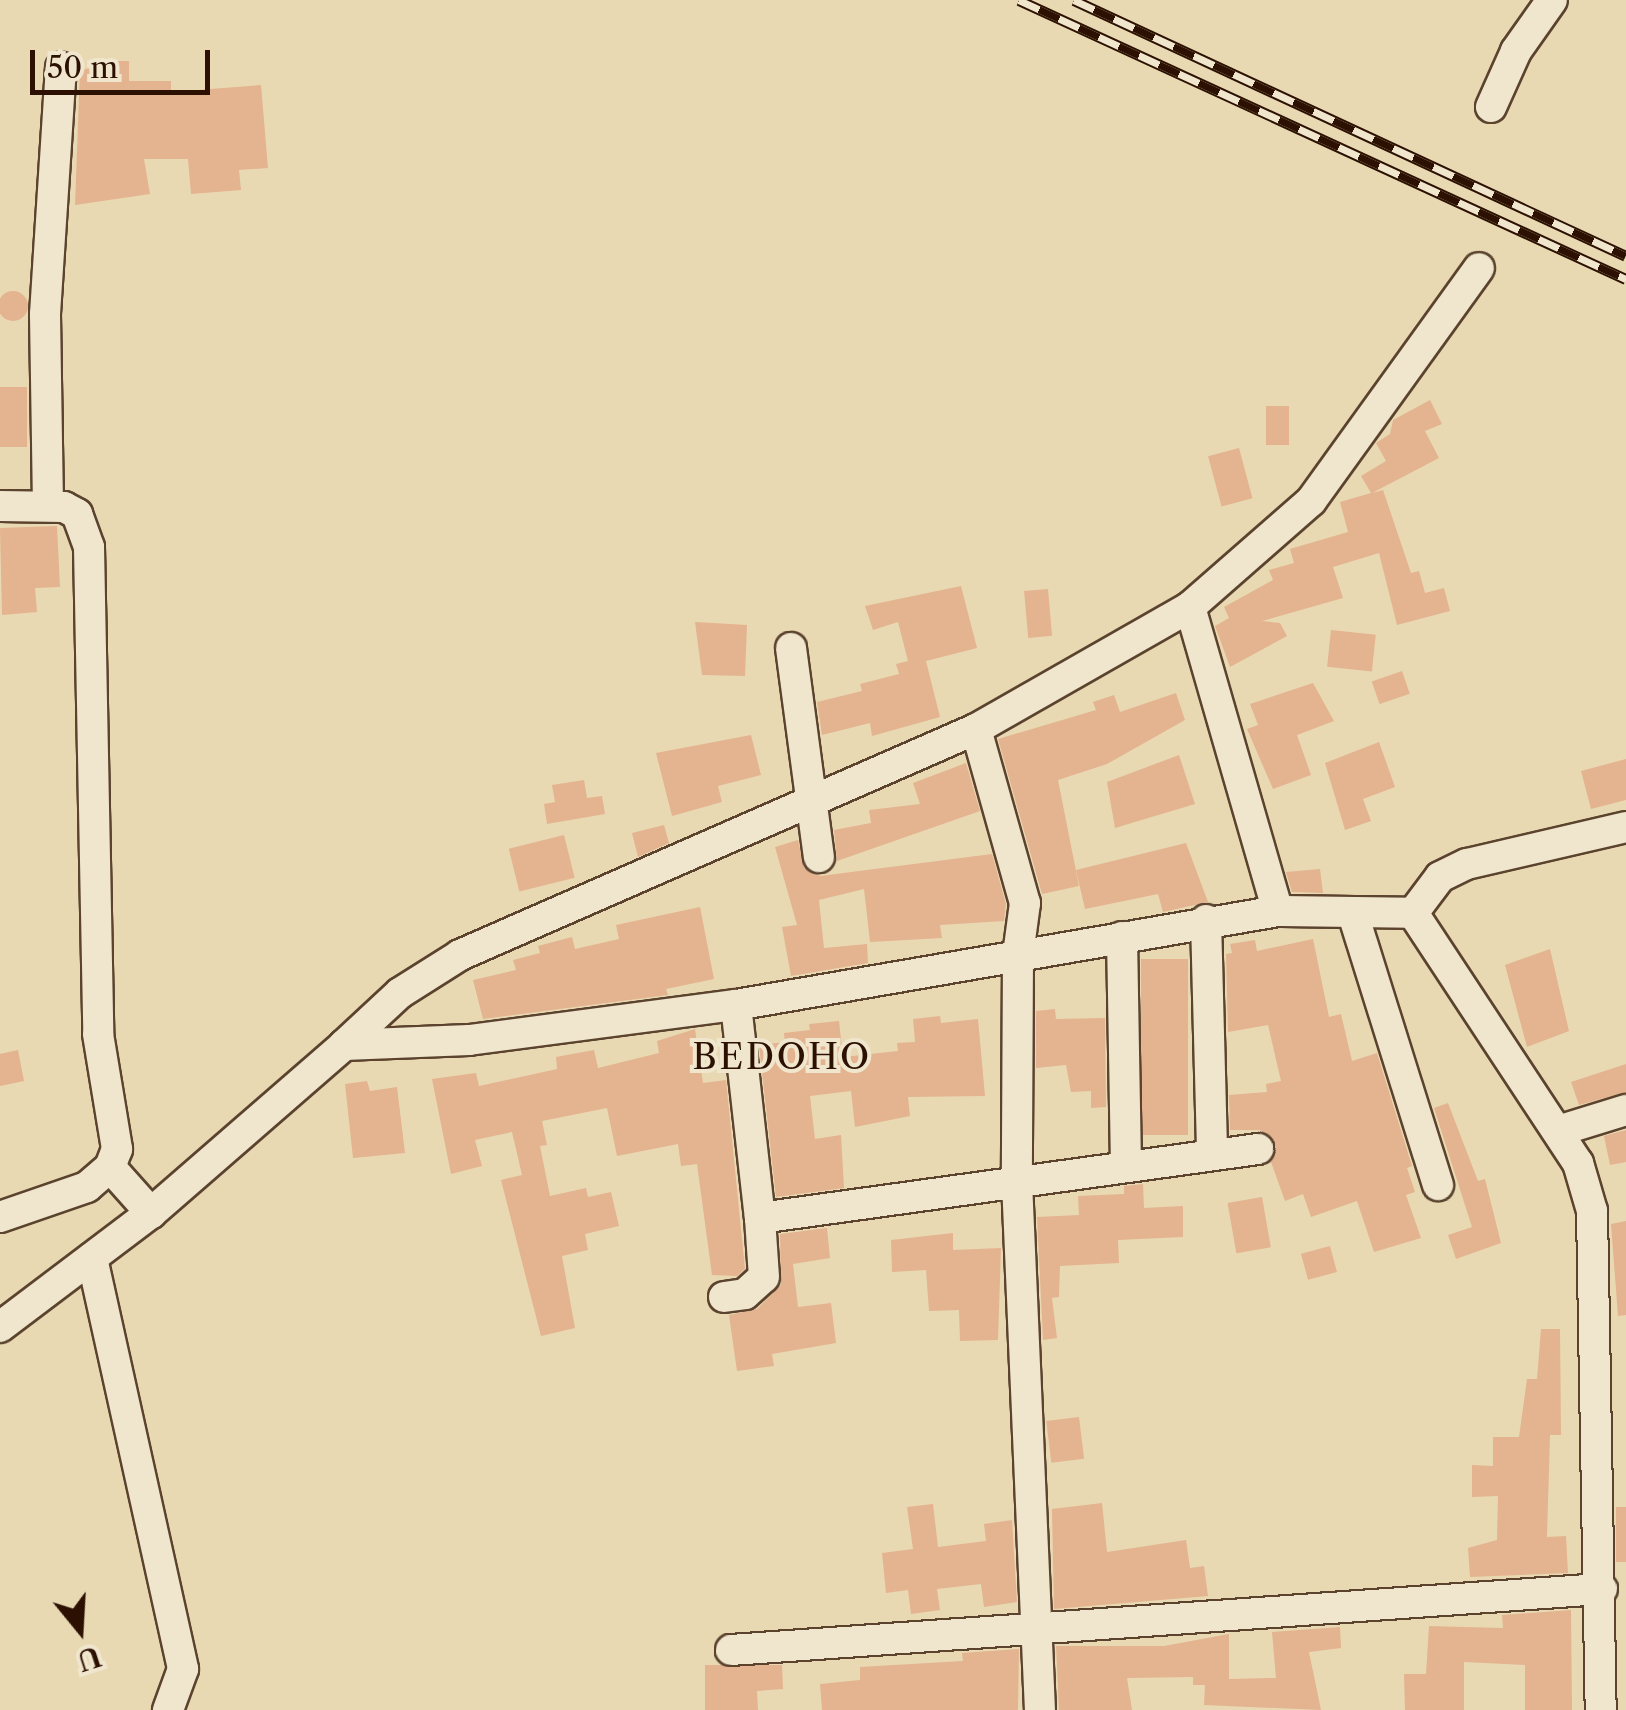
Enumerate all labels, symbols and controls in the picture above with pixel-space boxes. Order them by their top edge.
scale bar [35,30,215,92]
text: 50 m [47,49,118,86]
district label: BEDOHO [692,1036,872,1078]
north arrow [30,1580,130,1680]
text: U [73,1639,105,1678]

